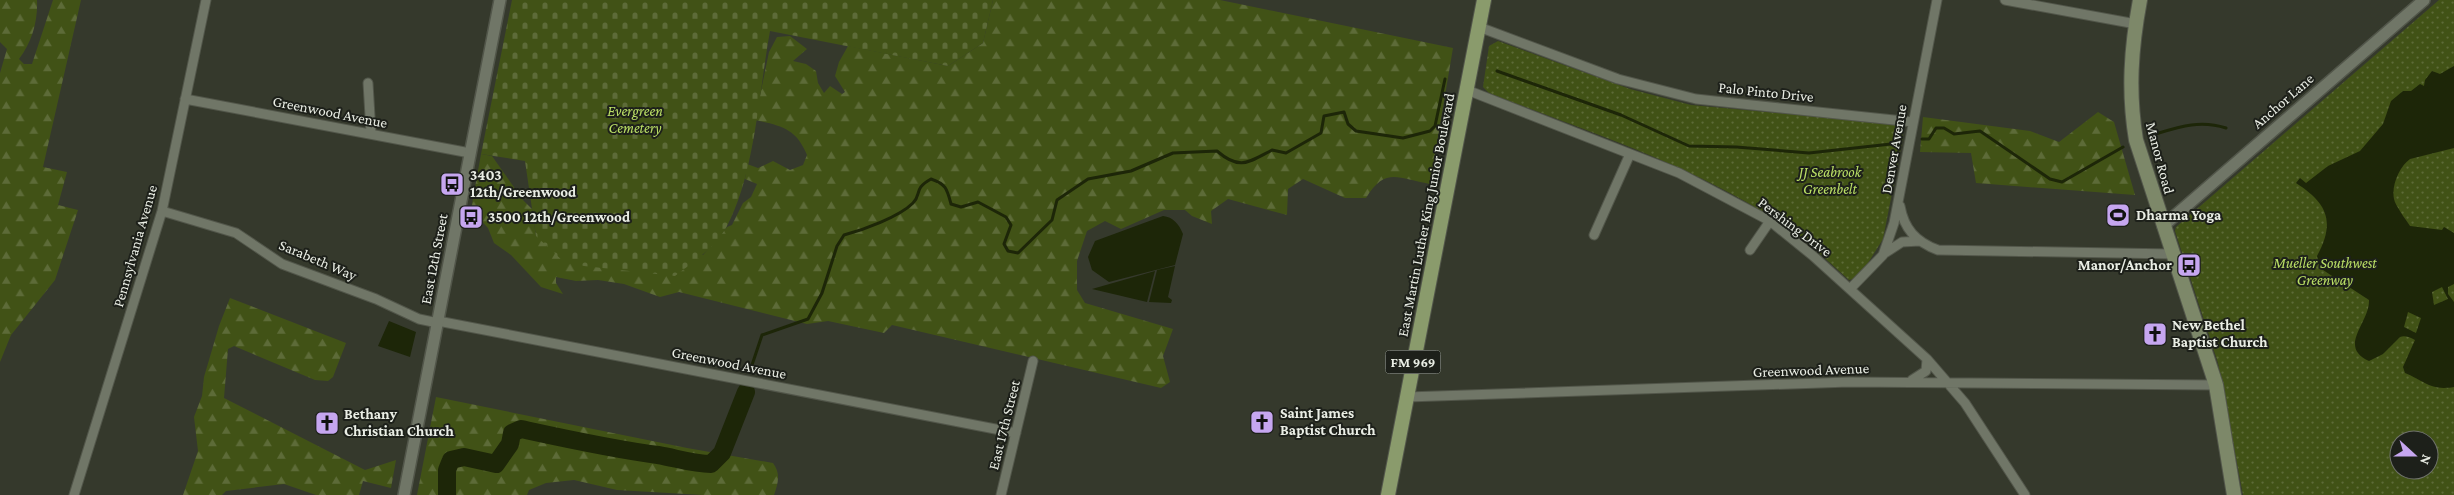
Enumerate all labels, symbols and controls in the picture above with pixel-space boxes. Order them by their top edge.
street label: Anchor Lane [2249,70,2317,132]
street label: Palo Pinto Drive [1718,79,1815,105]
street label: East Martin Luther King Junior Boulevard [1395,92,1458,338]
street label: Greenwood Avenue [271,93,389,131]
park label: Evergreen Cemetery [607,103,663,137]
street label: Denver Avenue [1878,103,1910,195]
street label: Manor Road [2143,120,2177,196]
park label: JJ Seabrook Greenbelt [1796,164,1863,197]
place label: 3403 12th/Greenwood [470,167,577,200]
bus stop icon: 3403 12th/Greenwood [439,171,465,197]
street label: Pennsylvania Avenue [110,183,161,309]
street label: Pershing Drive [1755,194,1835,261]
sports icon: Dharma Yoga [2105,202,2131,228]
bus stop icon: 3500 12th/Greenwood [458,204,484,230]
place label: Dharma Yoga [2136,207,2222,223]
place label: 3500 12th/Greenwood [488,209,631,225]
street label: East 12th Street [417,211,451,306]
street label: Sarabeth Way [276,236,359,285]
bus stop icon: Manor/Anchor [2176,252,2202,278]
park label: Mueller Southwest Greenway [2272,255,2377,289]
place label: Manor/Anchor [2078,257,2172,273]
place label: New Bethel Baptist Church [2172,317,2268,350]
church icon: New Bethel Baptist Church [2142,321,2168,347]
street label: Greenwood Avenue [670,344,788,382]
road number: FM 969 [1386,351,1440,374]
street label: Greenwood Avenue [1753,360,1870,380]
street label: East 17th Street [985,378,1023,471]
place label: Saint James Baptist Church [1280,405,1376,438]
place label: Bethany Christian Church [344,406,454,439]
church icon: Saint James Baptist Church [1249,409,1275,435]
church icon: Bethany Christian Church [314,410,340,436]
north arrow [2389,430,2439,480]
text: N [2417,452,2435,467]

